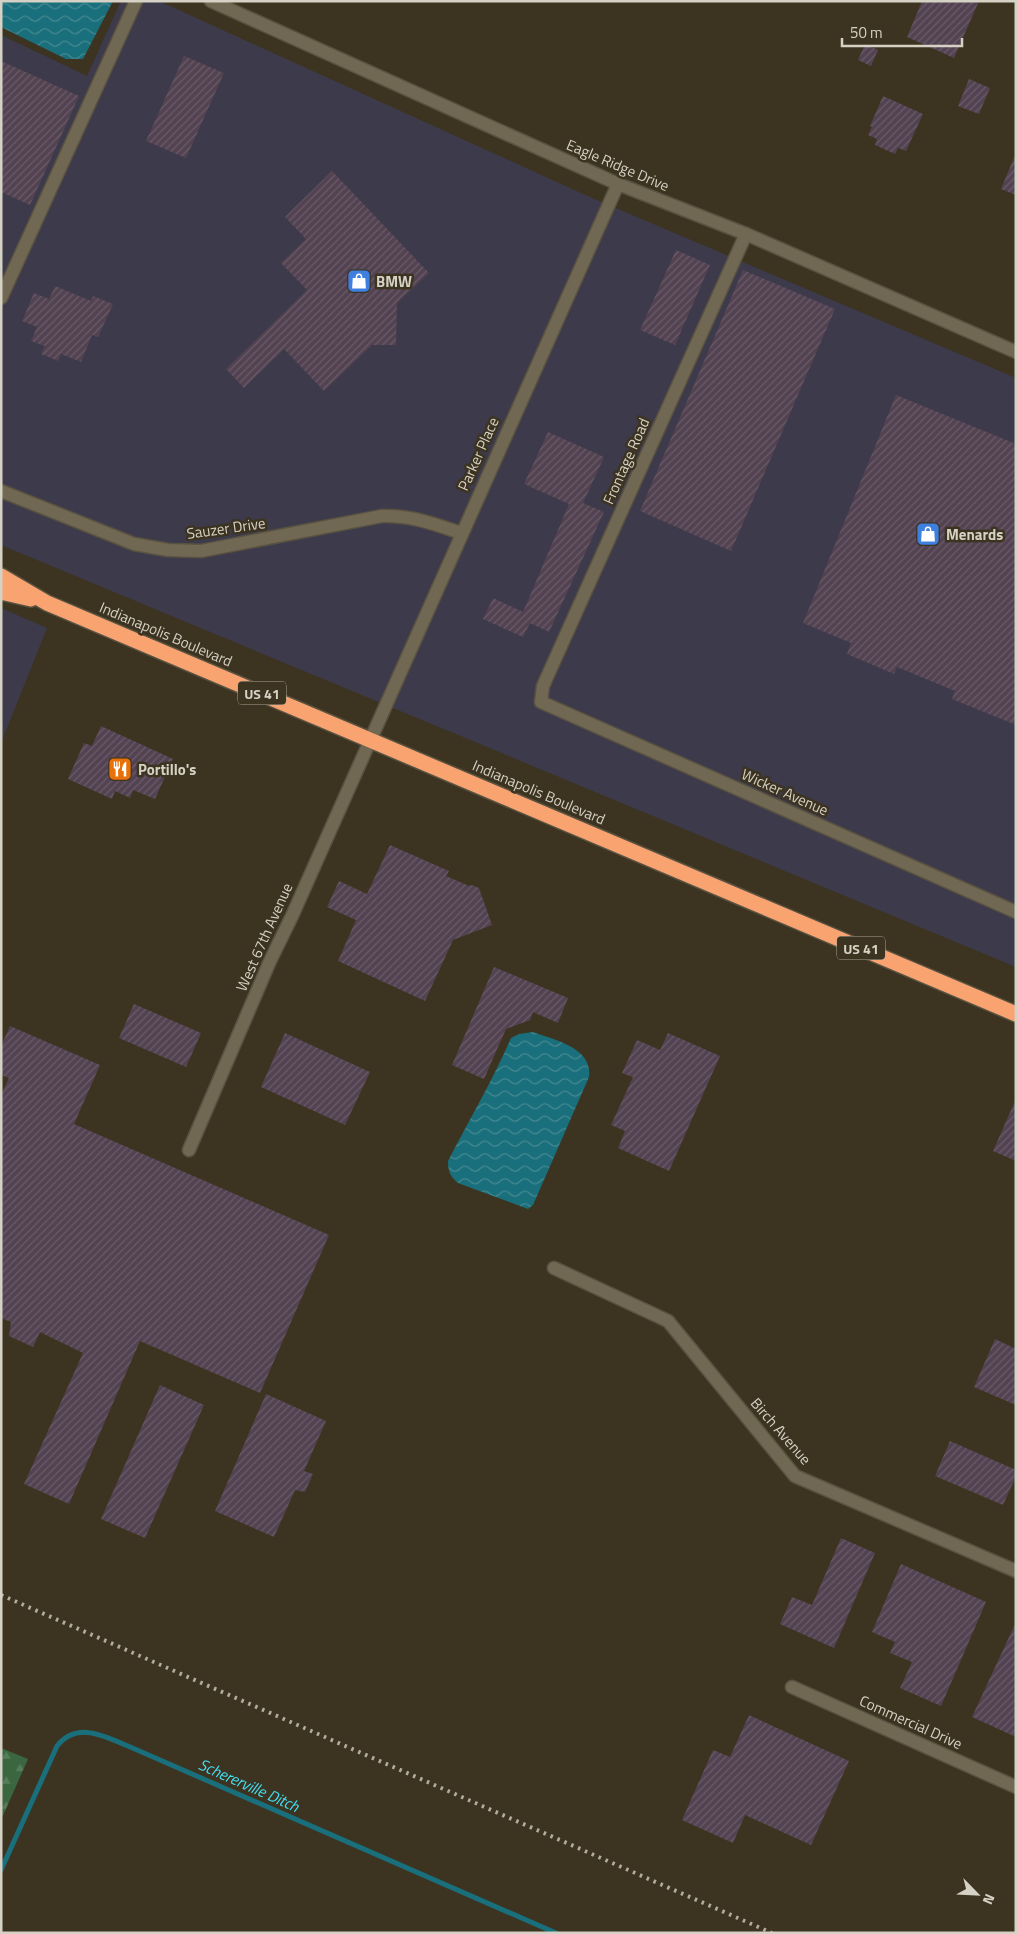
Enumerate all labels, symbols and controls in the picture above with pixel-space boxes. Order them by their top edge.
scale bar [842,15,962,47]
text: 50 m [850,21,883,44]
street label: Eagle Ridge Drive [563,133,673,197]
shop icon: BMW [346,268,372,294]
place label: BMW [376,270,412,293]
street label: Parker Place [452,413,504,495]
street label: Frontage Road [597,414,655,508]
street label: Sauzer Drive [185,511,267,545]
shop icon: Menards [915,521,941,547]
place label: Menards [946,523,1003,546]
street label: Indianapolis Boulevard [96,596,236,672]
road number: US 41 [238,681,286,704]
street label: Indianapolis Boulevard [469,754,609,830]
restaurant icon: Portillo's [107,756,133,782]
place label: Portillo's [138,758,196,781]
street label: Wicker Avenue [738,763,832,821]
street label: West 67th Avenue [230,879,298,995]
road number: US 41 [837,936,885,960]
street label: Birch Avenue [745,1392,817,1470]
street label: Commercial Drive [856,1689,966,1755]
water label: Schererville Ditch [195,1752,304,1818]
north arrow [952,1869,1002,1919]
text: N [978,1891,1001,1908]

